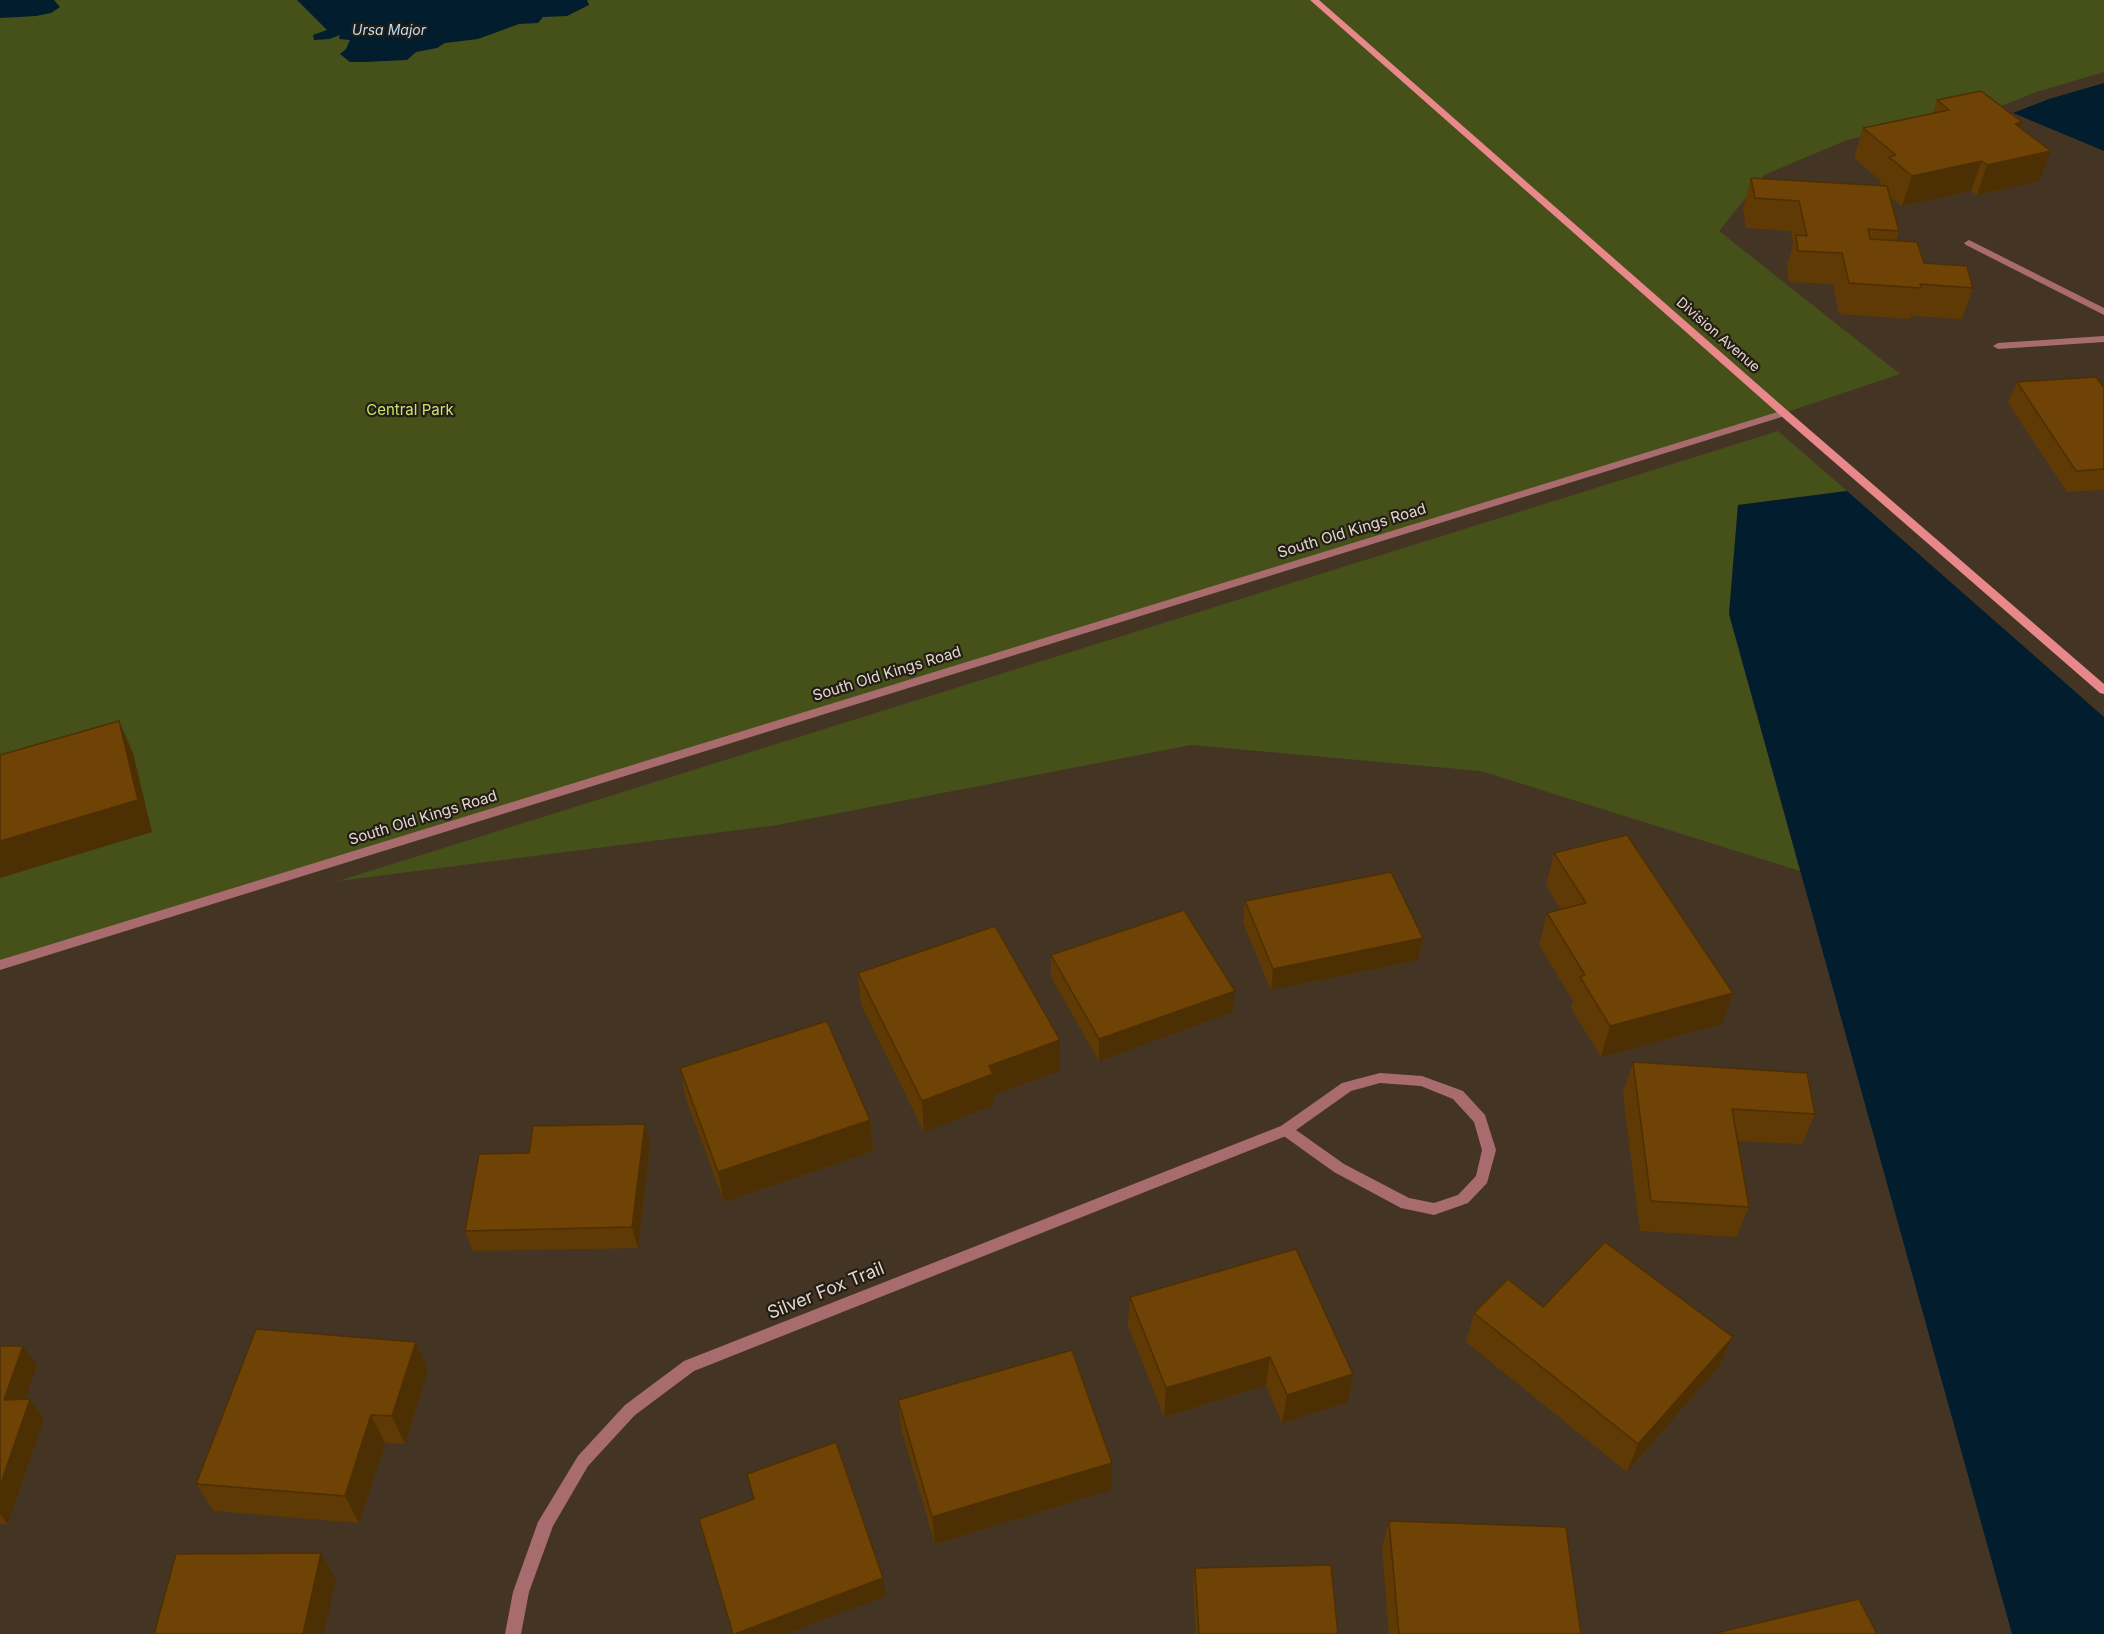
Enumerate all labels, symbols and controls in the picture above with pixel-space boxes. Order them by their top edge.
water label: Ursa Major [352,23,426,39]
street label: Division Avenue [1673,294,1763,376]
park label: Central Park [366,401,454,419]
street label: South Old Kings Road [1276,500,1428,562]
street label: South Old Kings Road [811,643,963,705]
street label: South Old Kings Road [347,787,499,849]
street label: Silver Fox Trail [765,1258,887,1324]

